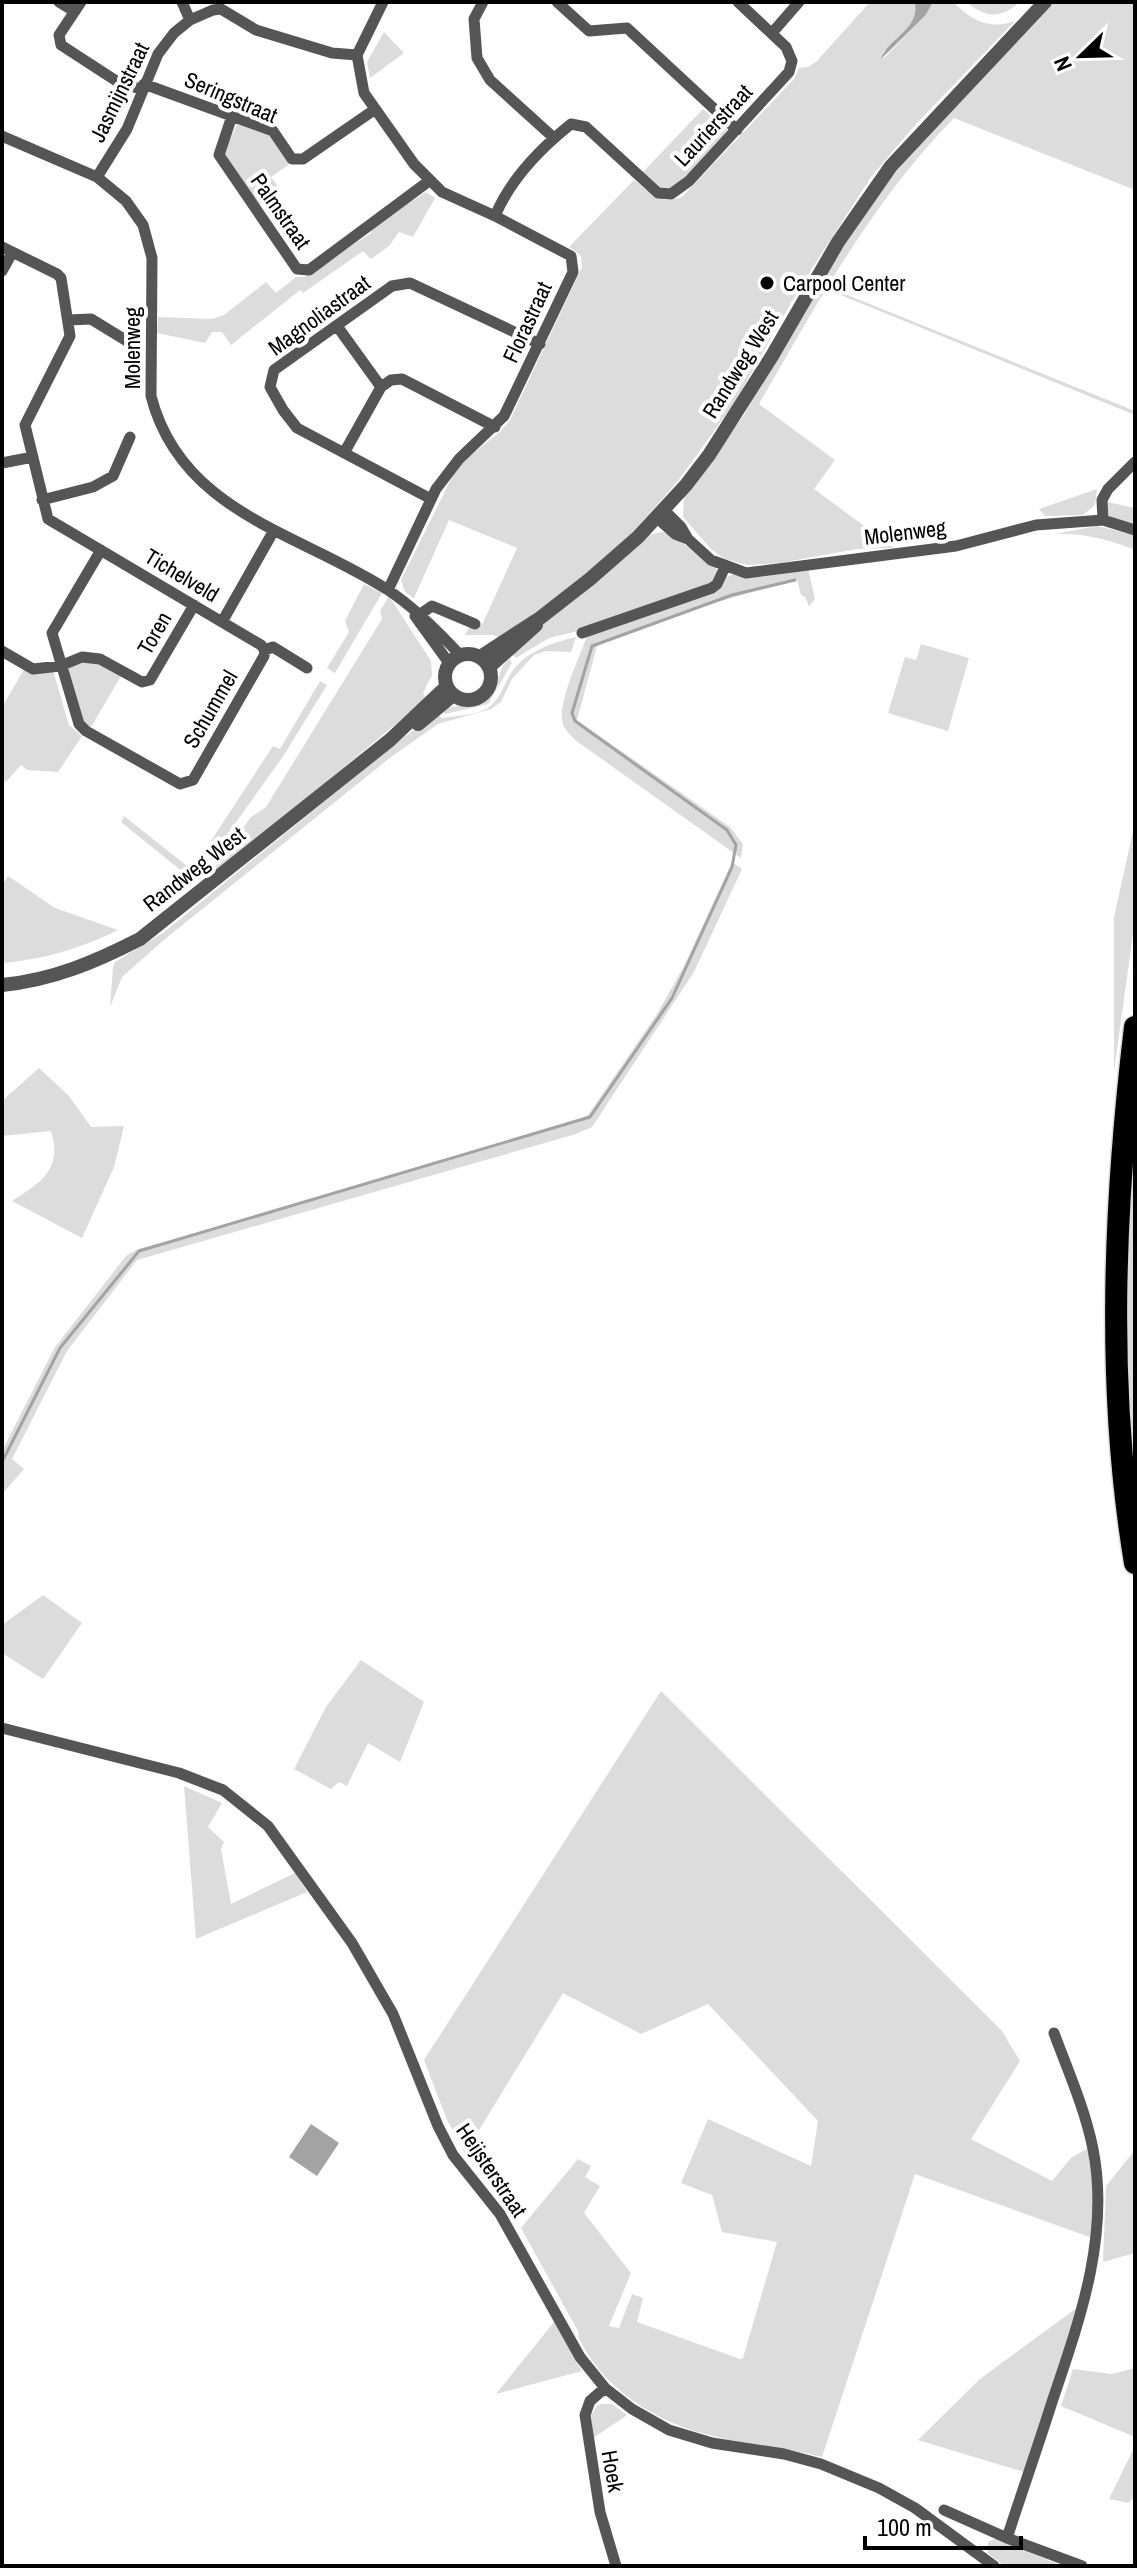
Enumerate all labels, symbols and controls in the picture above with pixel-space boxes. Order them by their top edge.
north arrow [1041,16,1121,96]
street label: Jasmijnstraat [82,37,156,147]
text: N [1046,52,1079,76]
street label: Seringstraat [180,64,282,130]
street label: Laurierstraat [667,77,759,173]
street label: Palmstraat [244,167,318,255]
street label: Magnoliastraat [262,268,376,362]
place label: Carpool Center [783,268,905,298]
marker: Carpool Center [758,274,776,292]
street label: Florastraat [495,277,559,367]
street label: Randweg West [695,304,785,424]
street label: Molenweg [117,307,147,389]
street label: Molenweg [862,512,948,552]
street label: Tichelveld [139,541,225,609]
street label: Toren [130,606,178,660]
street label: Schummel [176,665,244,753]
street label: Randweg West [137,820,251,918]
street label: Heijsterstraat [450,2117,534,2223]
street label: Hoek [595,2448,632,2495]
scale bar [865,2500,1021,2550]
text: 100 m [877,2511,932,2543]

